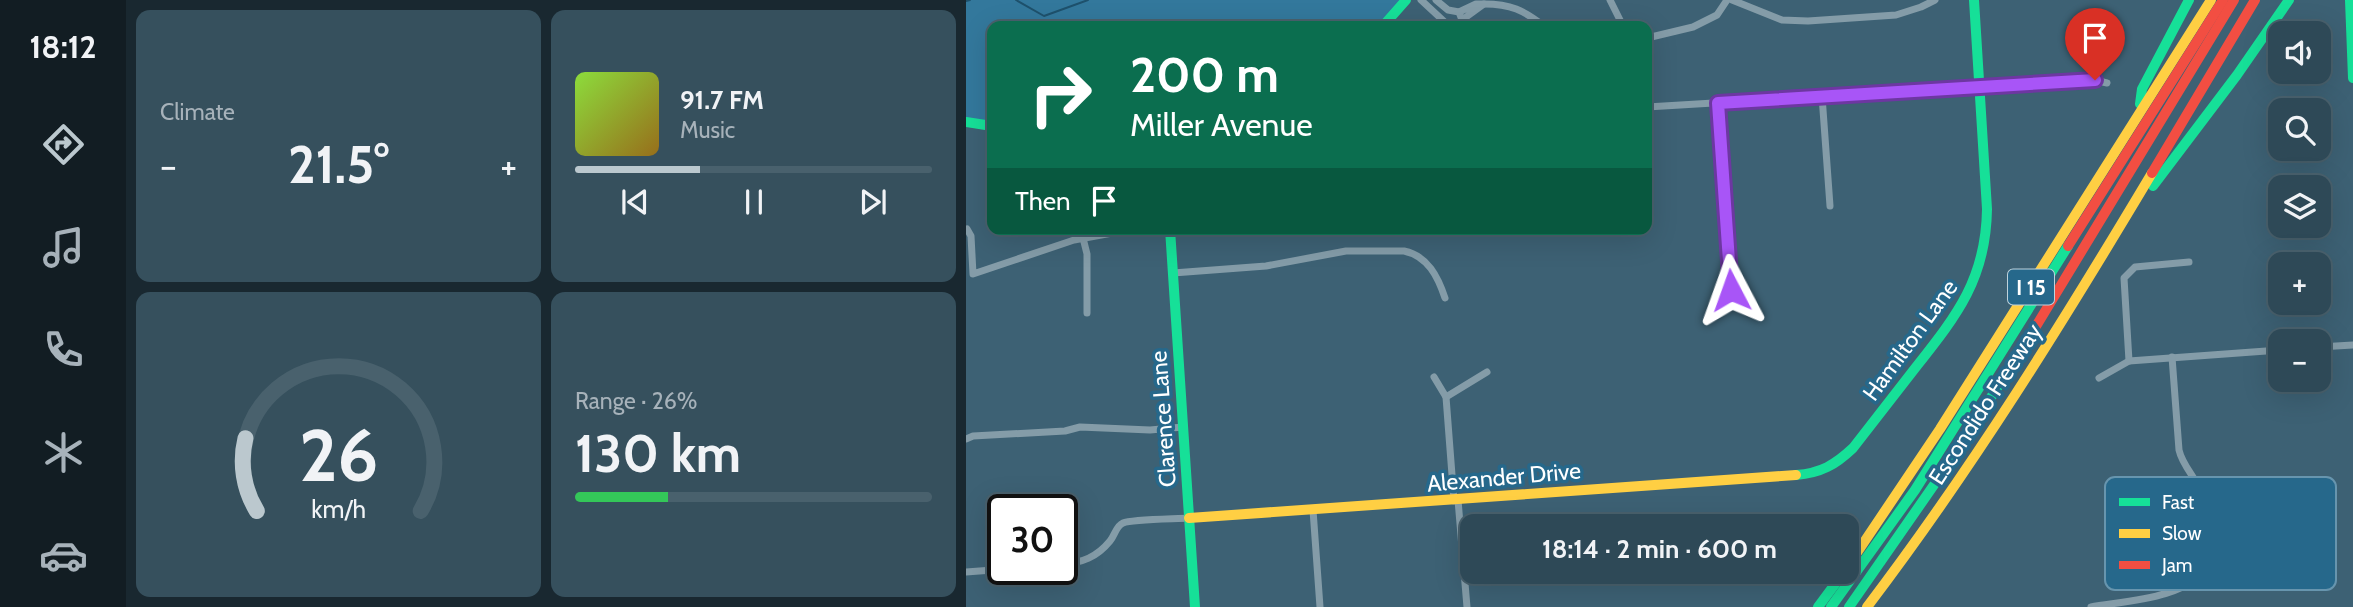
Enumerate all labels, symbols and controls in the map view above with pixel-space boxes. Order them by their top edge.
pin [2065,8,2125,80]
icon: arrive [2076,19,2114,57]
map controls [2268,21,2331,392]
button: sound [2268,21,2331,84]
text: 18:12 [30,27,96,66]
text: 200 m [1130,45,1279,104]
icon: right [1015,49,1106,140]
text: 91.7 FM [680,84,764,116]
text: Climate [160,98,235,126]
button: search [2268,98,2331,161]
text: Miller Avenue [1130,105,1313,144]
text: Music [680,116,735,144]
icon: directions [39,120,88,169]
text: 21.5° [288,133,389,196]
text: − [160,142,177,189]
text: + [500,142,517,189]
button: layers [2268,175,2331,238]
icon: arrive [1085,182,1123,220]
icon: previous [616,183,654,221]
icon: pause [735,183,773,221]
icon: next [854,183,892,221]
text: Then [1015,185,1071,217]
icon: music [39,223,88,272]
button: + [2268,252,2331,315]
position arrow [1694,253,1768,327]
road number: I 15 [2008,270,2054,304]
street label: Hamilton Lane [1857,274,1963,406]
street label: Escondido Freeway [1922,318,2048,490]
icon: phone [39,325,88,374]
button: − [2268,329,2331,392]
street label: Clarence Lane [1144,350,1182,488]
text: Range · 26% [575,387,698,415]
text: 26 [299,411,378,499]
text: 130 km [575,422,741,485]
icon: climate [39,428,88,477]
street label: Alexander Drive [1426,456,1582,498]
legend [2105,477,2336,590]
text: Fast [2162,491,2195,514]
text: km/h [311,493,366,523]
speed limit sign: 30 [987,494,1078,585]
text: Slow [2162,522,2202,545]
icon: car [39,531,88,580]
text: 18:14 · 2 min · 600 m [1542,533,1777,565]
text: Jam [2161,554,2192,577]

